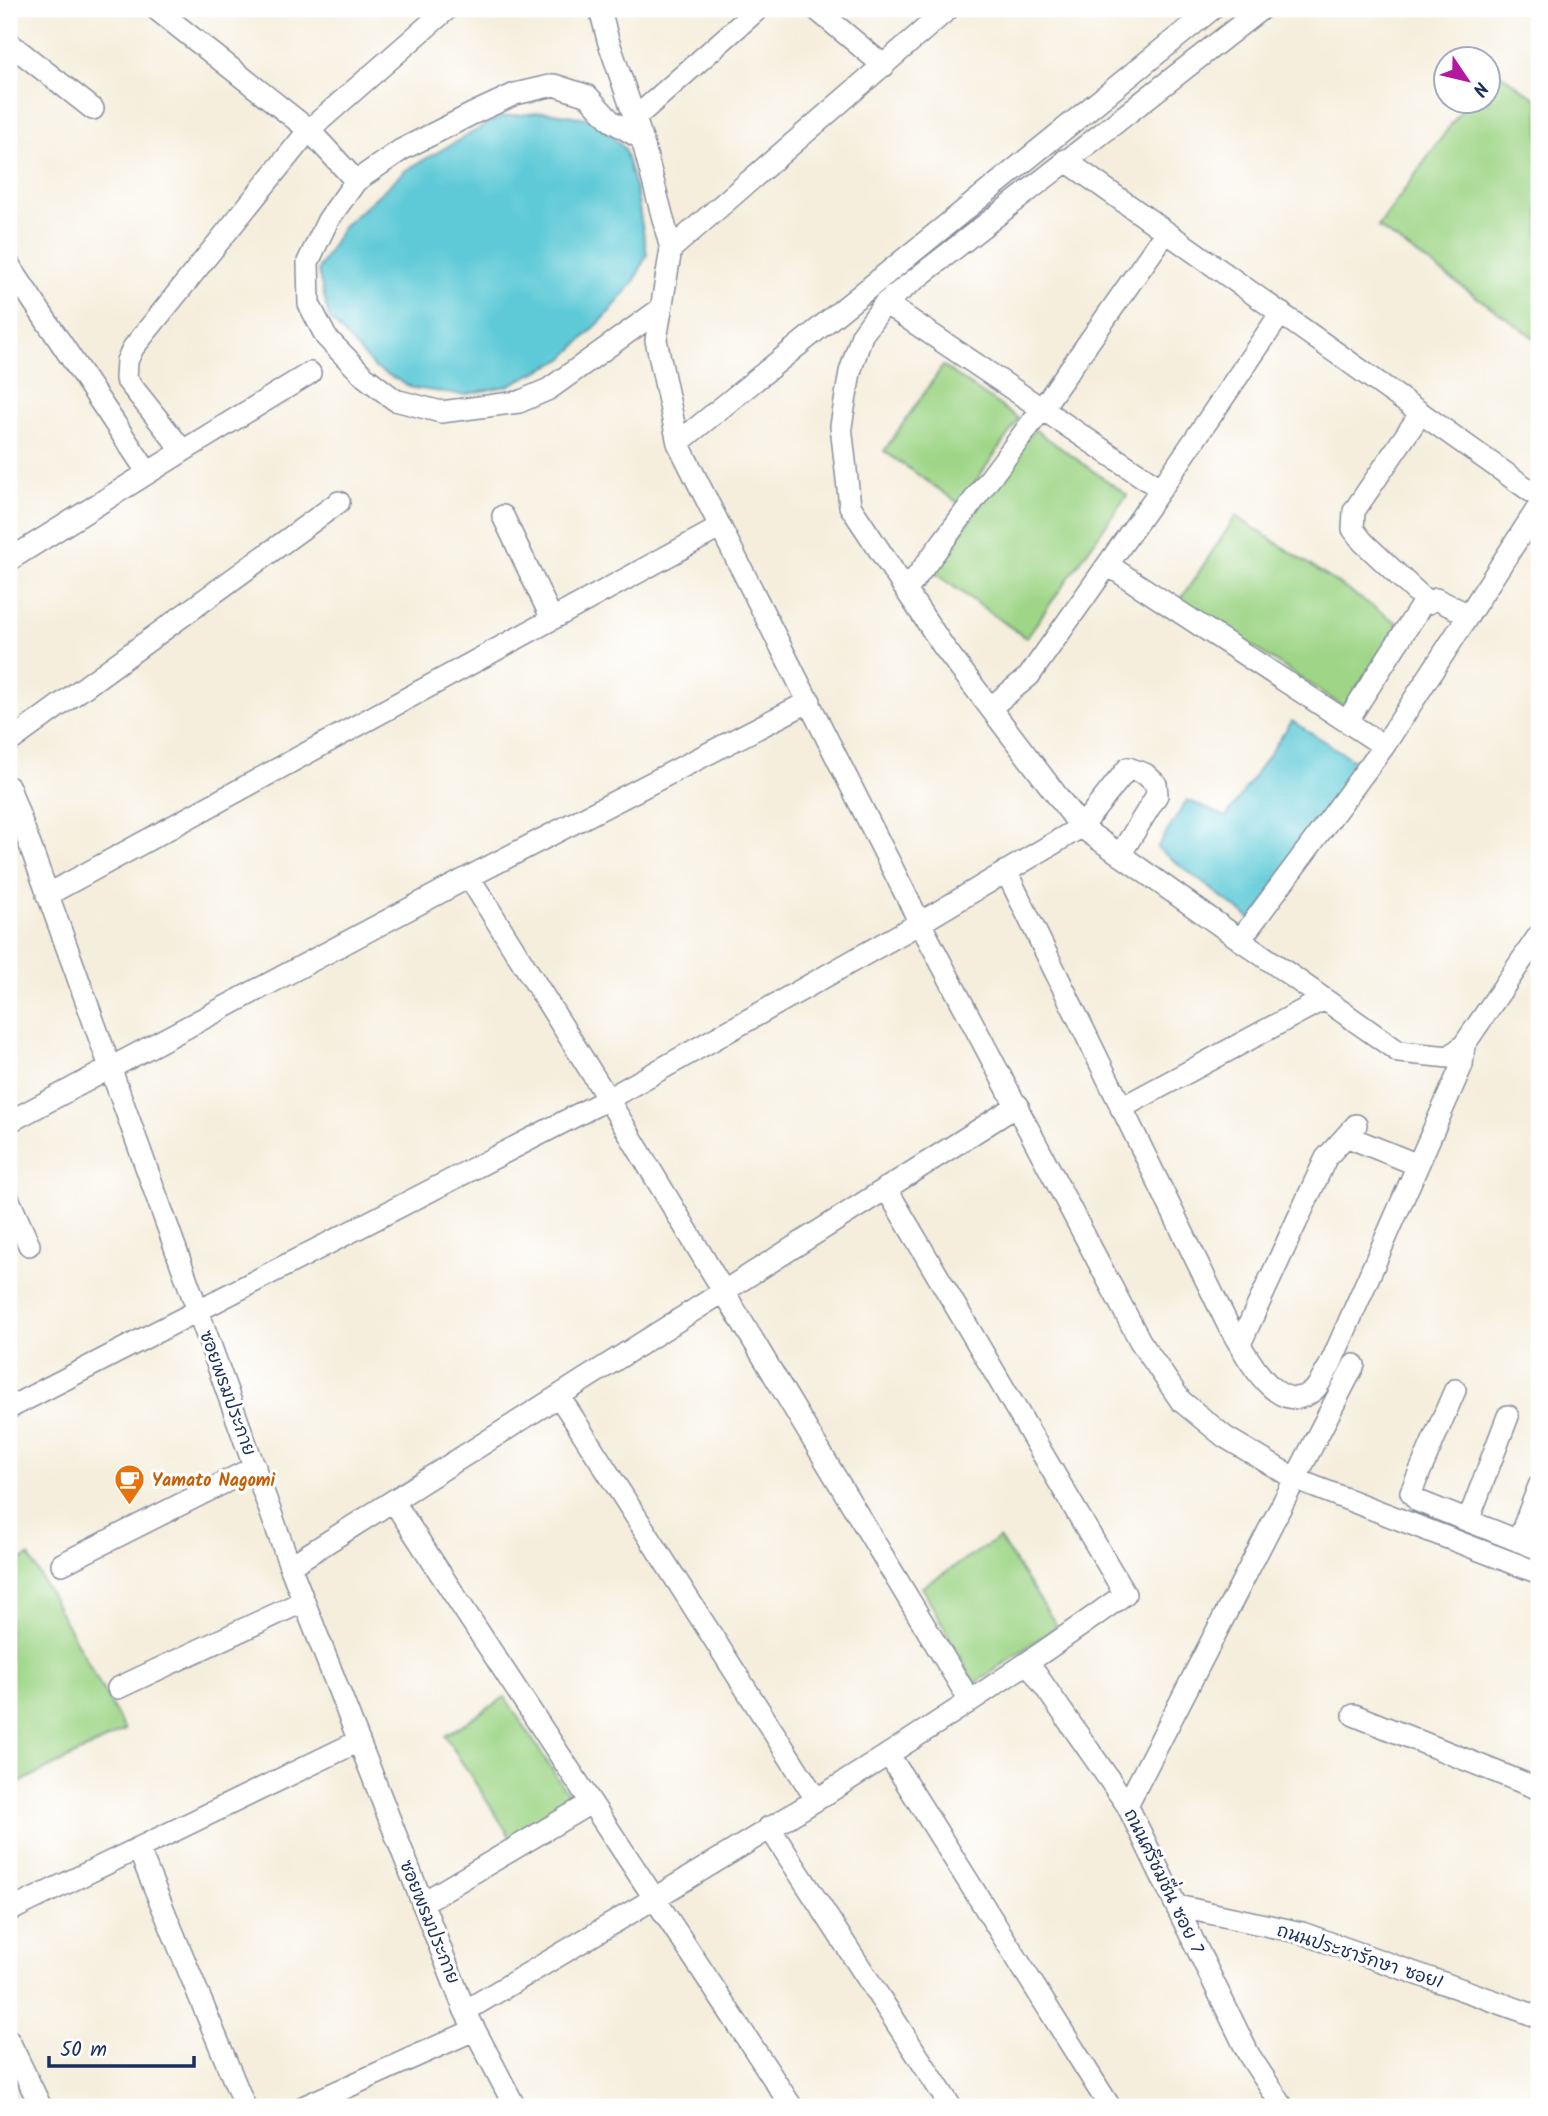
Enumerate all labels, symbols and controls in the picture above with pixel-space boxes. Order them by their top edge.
north arrow [1432,46,1502,116]
text: N [1464,75,1495,102]
street label: ซอยพรมประกาย [190,1327,263,1460]
cafe icon: Yamato Nagomi [112,1463,146,1507]
place label: Yamato Nagomi [152,1467,276,1496]
street label: ถนนศรีชมชื่น ซอย 7 [1115,1802,1215,1960]
street label: ซอยพรมประกาย [391,1856,467,1989]
street label: ถนนประชารักษา ซอย1 [1273,1917,1446,1998]
scale bar [49,2025,194,2069]
text: 50 m [60,2034,107,2067]

